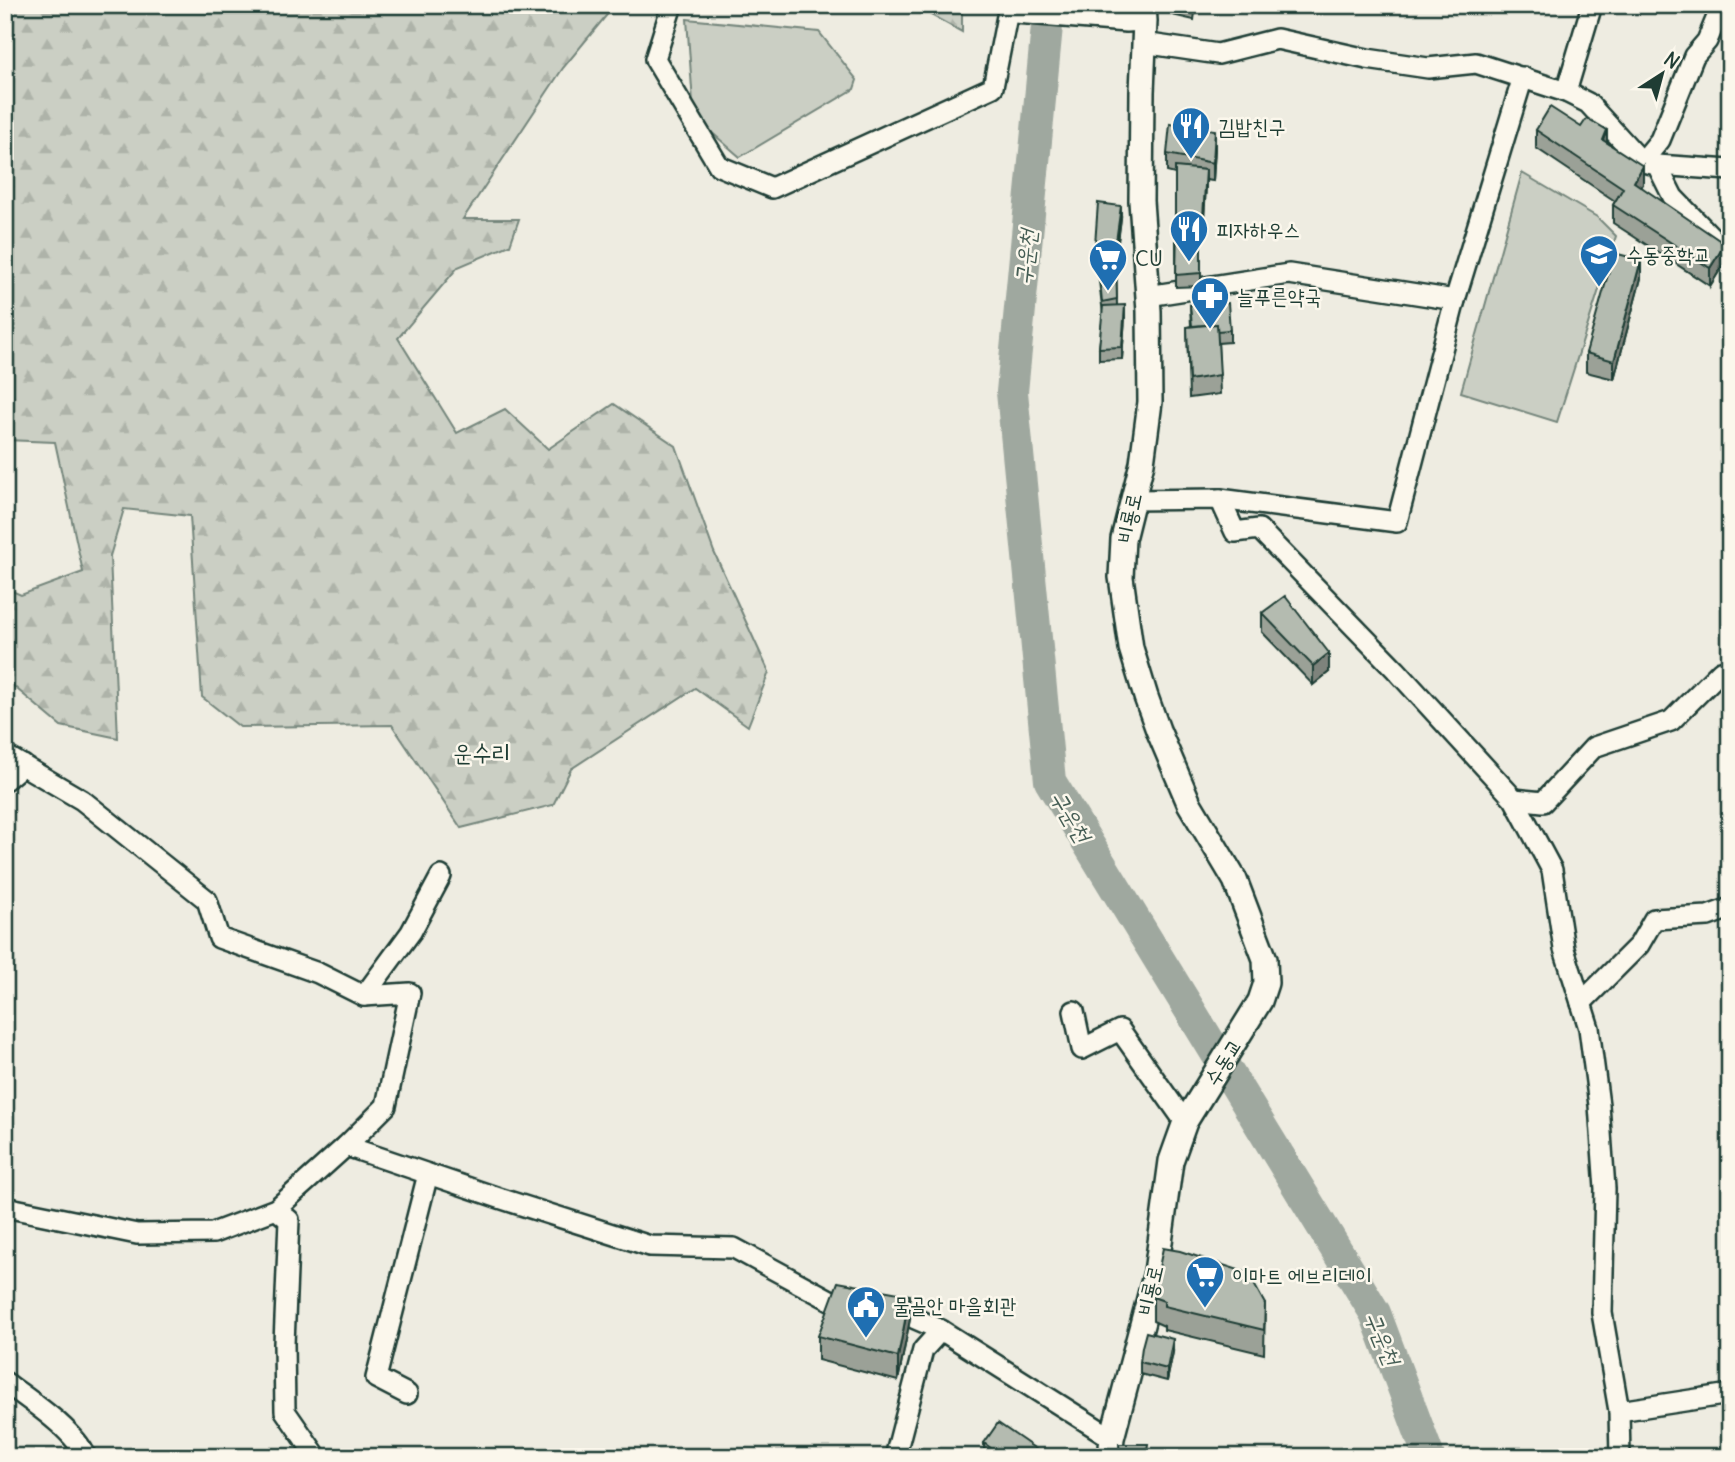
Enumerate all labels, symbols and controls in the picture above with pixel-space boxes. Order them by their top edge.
north arrow [1626,38,1696,108]
text: N [1660,47,1684,74]
restaurant icon: 김밥친구 [1170,105,1212,160]
place label: 김밥친구 [1218,113,1286,140]
restaurant icon: 피자하우스 [1168,208,1210,263]
place label: 피자하우스 [1216,216,1301,243]
water label: 구운천 [1008,225,1043,286]
school or university icon: 수동중학교 [1578,233,1620,288]
supermarket icon: CU [1087,237,1129,292]
place label: 수동중학교 [1626,241,1711,268]
place label: CU [1135,245,1163,272]
pharmacy icon: 늘푸른약국 [1189,275,1231,330]
place label: 늘푸른약국 [1237,283,1322,310]
street label: 비룡로 [1111,490,1147,546]
district label: 운수리 [453,737,511,767]
water label: 구운천 [1044,785,1099,849]
street label: 수동교 [1198,1033,1248,1091]
supermarket icon: 이마트 에브리데이 [1184,1254,1226,1309]
street label: 비룡로 [1131,1262,1169,1318]
place label: 이마트 에브리데이 [1232,1262,1372,1289]
public building icon: 물골안 마을회관 [845,1284,887,1339]
place label: 물골안 마을회관 [893,1292,1016,1319]
water label: 구운천 [1359,1307,1408,1372]

